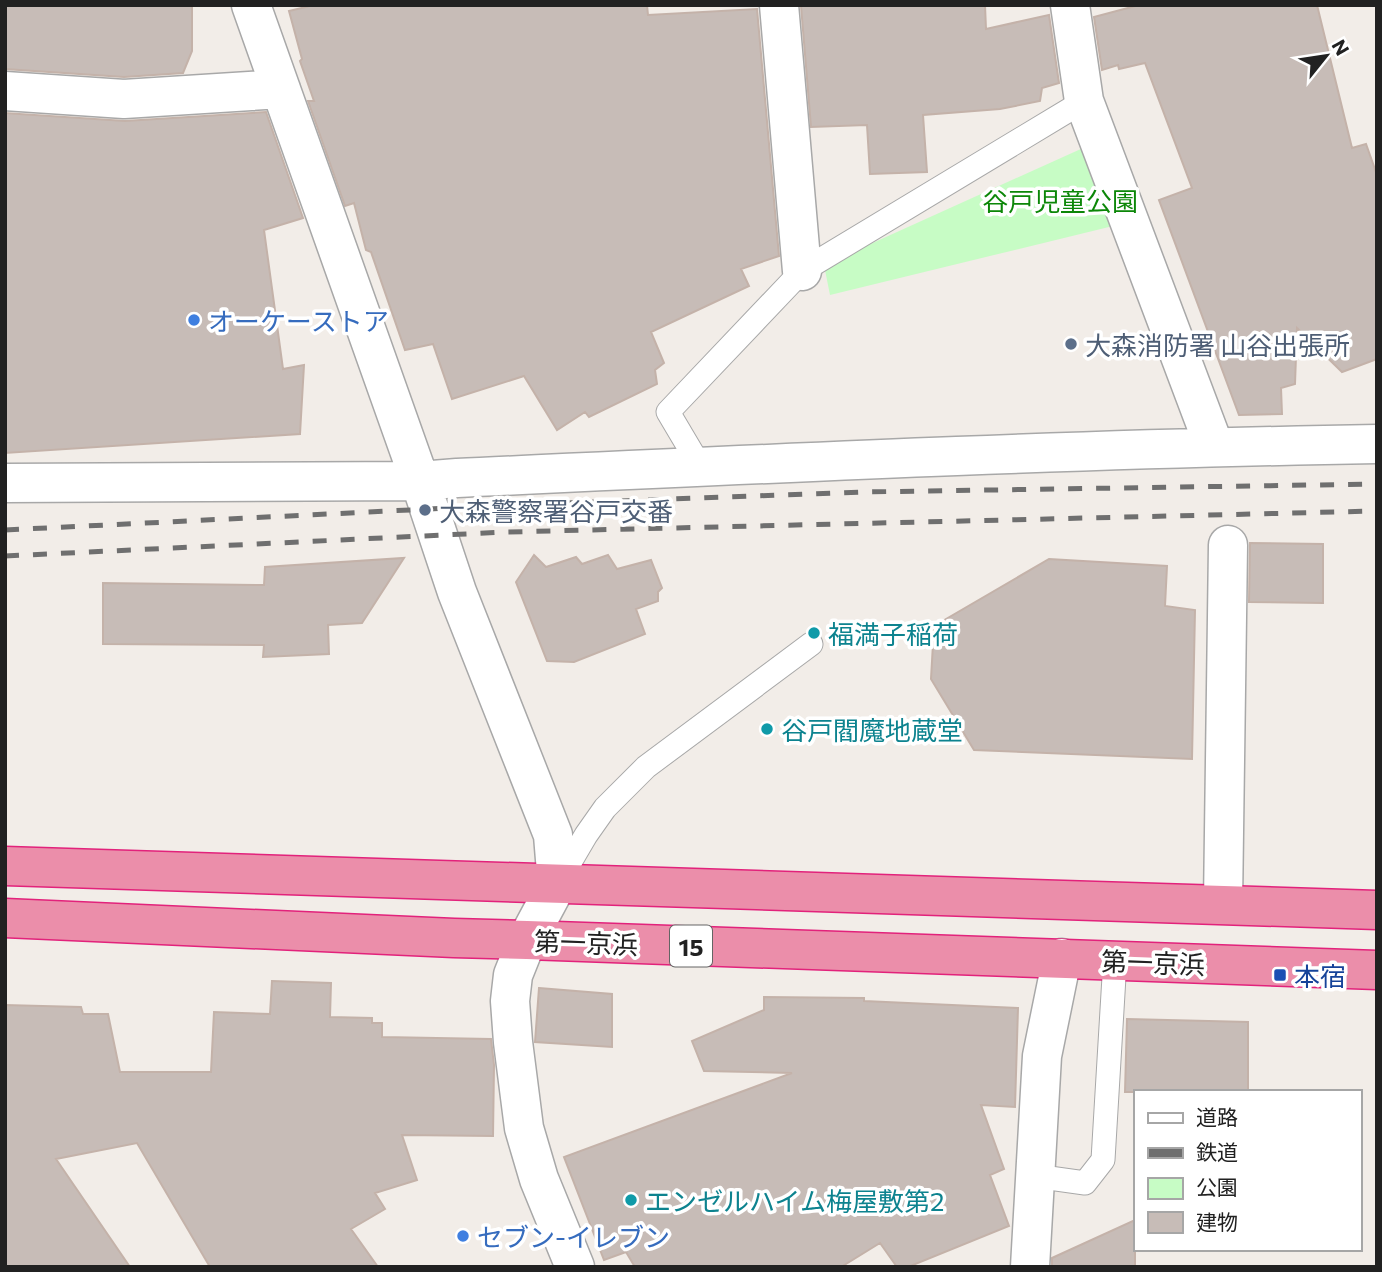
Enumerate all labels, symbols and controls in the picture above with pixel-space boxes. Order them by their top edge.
north arrow [1291,21,1361,91]
text: N [1328,35,1355,59]
park label: 谷戸児童公園 [982,185,1138,216]
place label: オーケーストア [208,305,389,336]
marker: オーケーストア [186,312,202,328]
place label: 大森消防署 山谷出張所 [1085,329,1350,360]
marker: 大森消防署 山谷出張所 [1063,336,1079,352]
place label: 大森警察署谷戸交番 [439,495,673,526]
marker: 大森警察署谷戸交番 [417,502,433,518]
place label: 福満子稲荷 [828,618,958,649]
marker: 福満子稲荷 [806,625,822,641]
place label: 谷戸閻魔地蔵堂 [781,714,963,745]
marker: 谷戸閻魔地蔵堂 [759,721,775,737]
street label: 第一京浜 [533,925,639,959]
road number: 15 [670,926,712,966]
street label: 第一京浜 [1100,945,1206,979]
place label: 本宿 [1294,960,1346,991]
marker: 本宿 [1272,967,1288,983]
legend [1134,1090,1361,1251]
text: 道路 [1196,1104,1238,1129]
text: 鉄道 [1196,1139,1238,1164]
text: 公園 [1196,1174,1238,1199]
place label: エンゼルハイム梅屋敷第2 [645,1185,944,1216]
marker: エンゼルハイム梅屋敷第2 [623,1192,639,1208]
text: 建物 [1196,1209,1238,1234]
place label: セブン-イレブン [477,1221,670,1252]
marker: セブン-イレブン [455,1228,471,1244]

